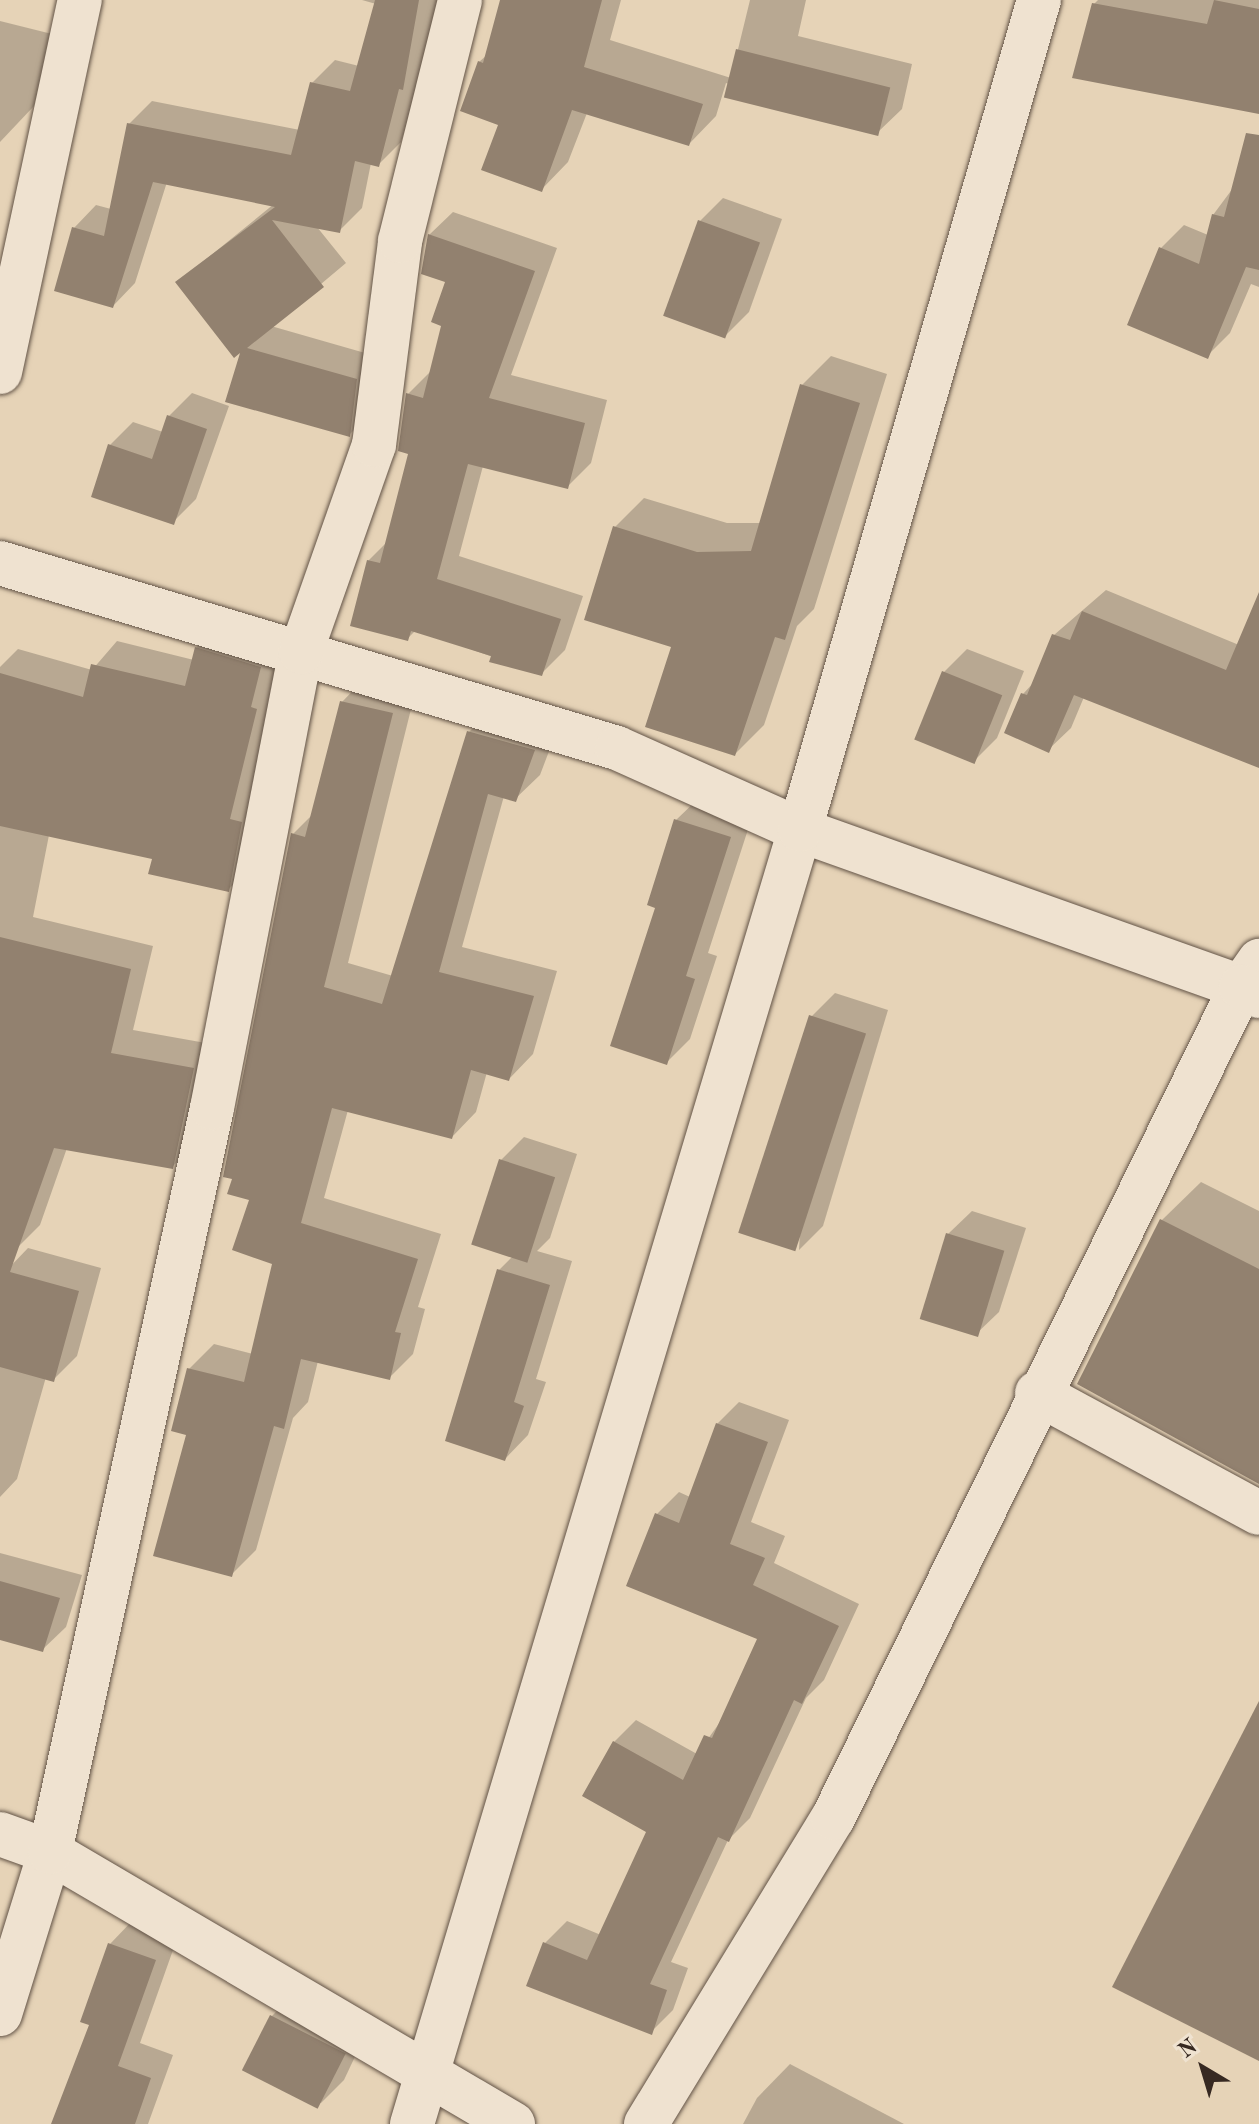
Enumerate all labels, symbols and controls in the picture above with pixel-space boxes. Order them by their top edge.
north arrow [1163,2028,1243,2108]
text: N [1175,2035,1202,2063]

